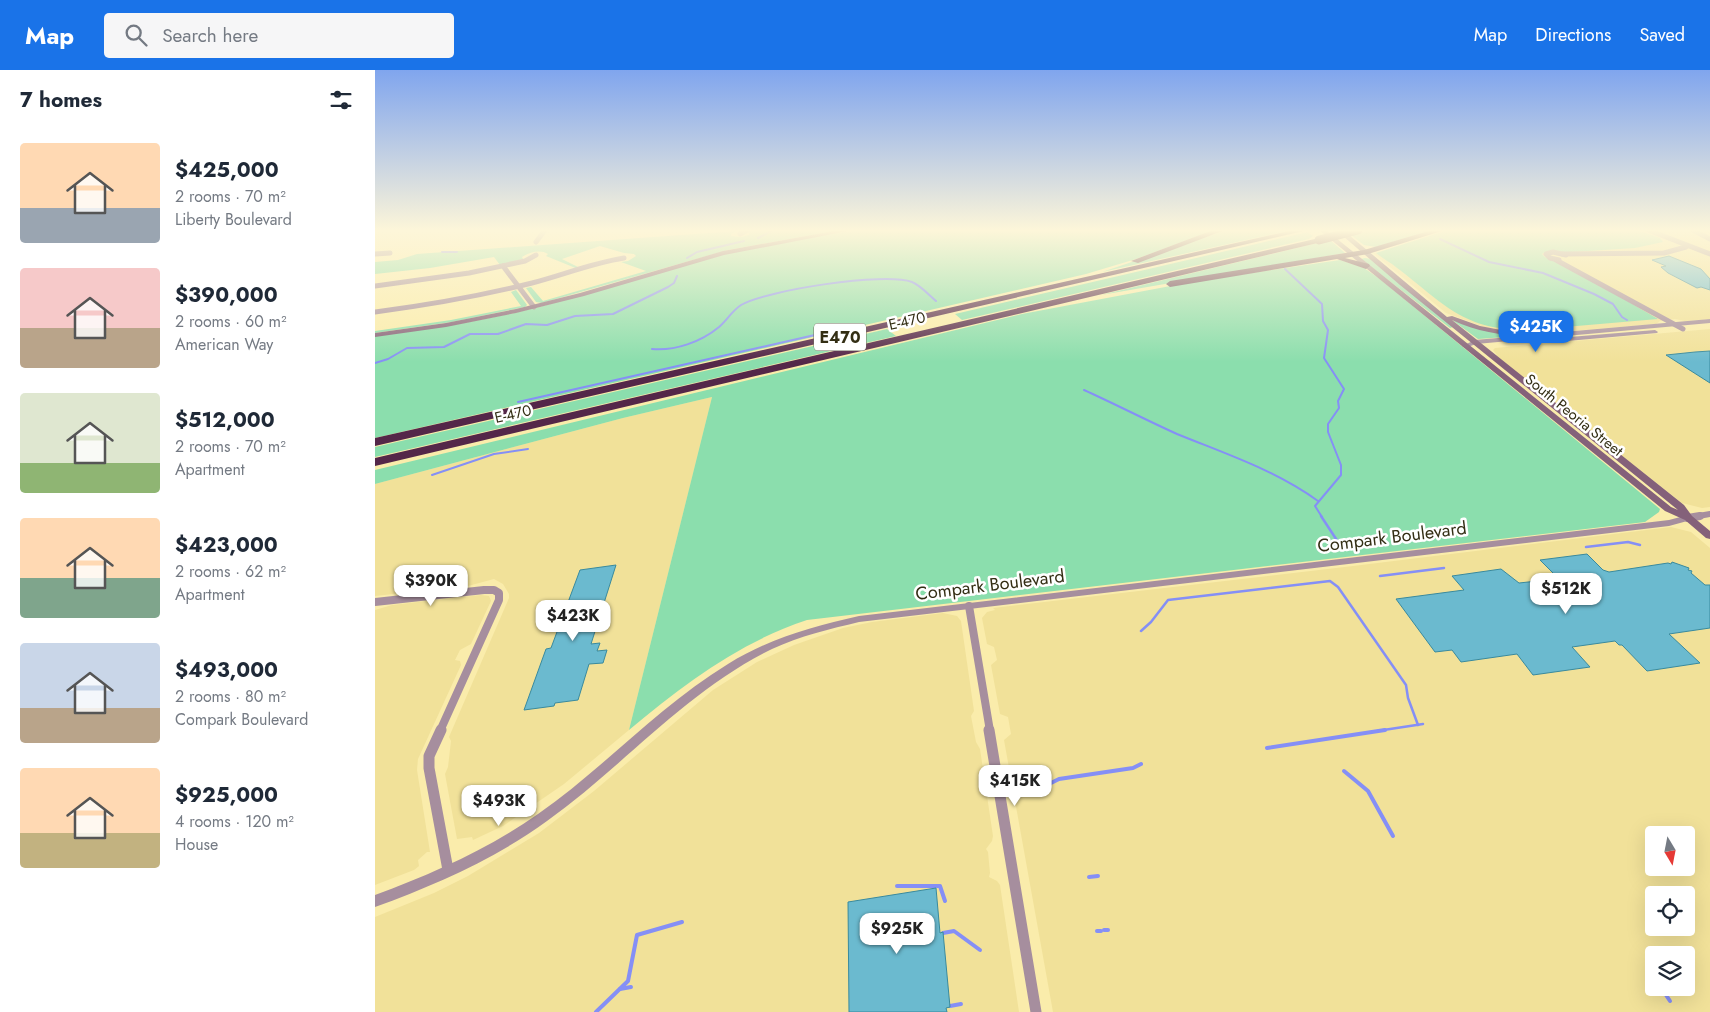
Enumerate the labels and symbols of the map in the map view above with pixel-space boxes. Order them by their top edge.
street label: E-470 [886,306,928,336]
pin: $425K [1501,310,1571,353]
road number: E470 [814,323,866,350]
street label: South Peoria Street [1520,369,1628,462]
street label: E-470 [492,399,534,429]
street label: Compark Boulevard [1316,515,1468,559]
street label: Compark Boulevard [914,563,1066,607]
pin: $390K [396,564,466,607]
pin: $512K [1531,572,1601,615]
pin: $423K [538,600,608,642]
pin: $415K [980,764,1050,807]
pin: $493K [464,784,534,827]
north arrow [1645,826,1695,876]
pin: $925K [862,912,932,955]

